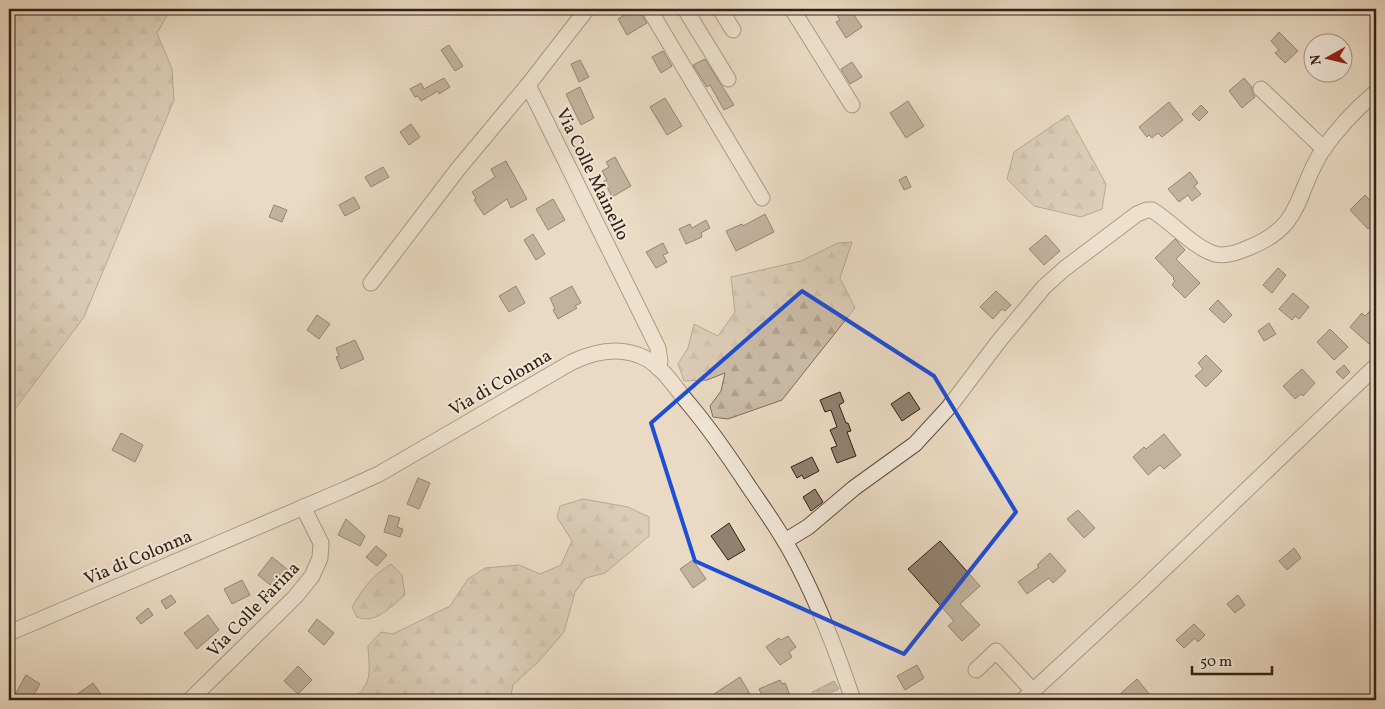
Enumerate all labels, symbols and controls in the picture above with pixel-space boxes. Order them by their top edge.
north arrow [1302,32,1352,82]
text: N [1306,53,1327,66]
street label: Via Colle Mainello [549,104,635,245]
street label: Via di Colonna [445,344,557,423]
street label: Via di Colonna [81,524,197,592]
street label: Via Colle Farina [202,557,306,663]
scale bar [1192,644,1272,676]
text: 50 m [1200,652,1232,673]

